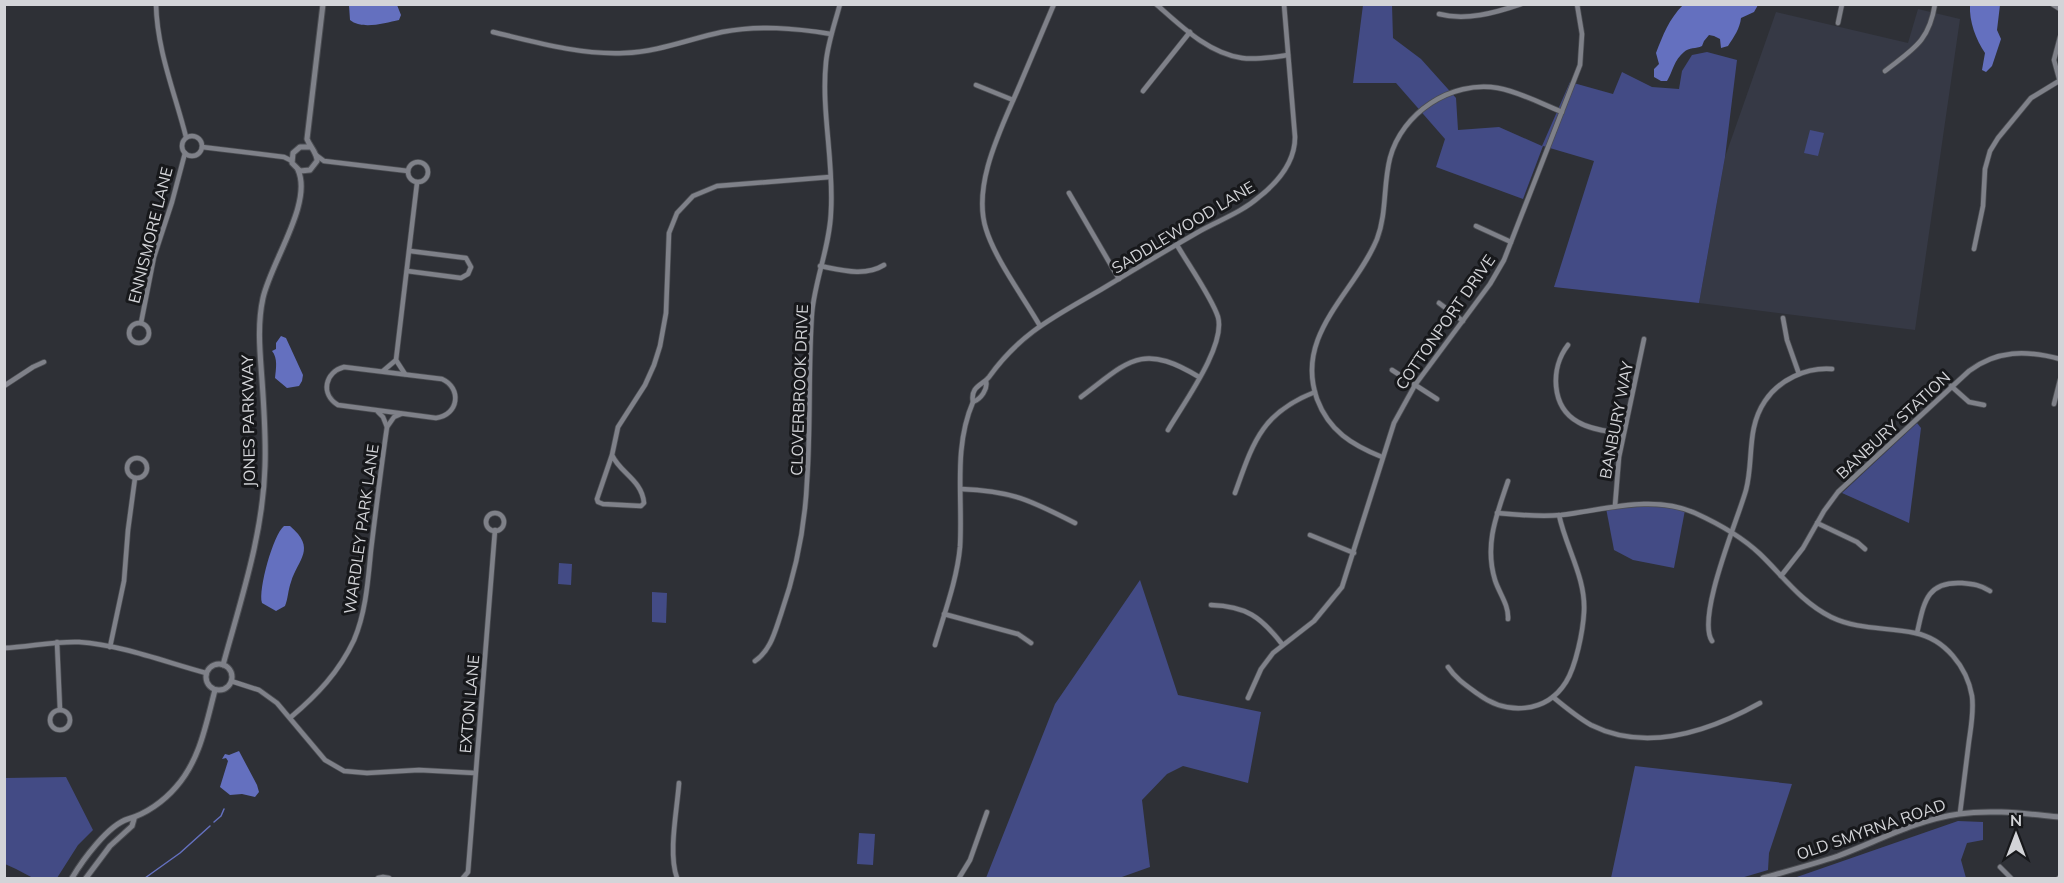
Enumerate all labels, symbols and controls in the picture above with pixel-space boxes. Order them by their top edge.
street label: ENNISMORE LANE [123,165,177,305]
street label: SADDLEWOOD LANE [1108,176,1258,278]
street label: COTTONPORT DRIVE [1391,251,1499,393]
street label: CLOVERBROOK DRIVE [786,304,812,476]
street label: JONES PARKWAY [237,354,259,487]
street label: BANBURY WAY [1595,359,1637,480]
street label: BANBURY STATION [1832,367,1954,483]
street label: WARDLEY PARK LANE [339,443,383,615]
street label: EXTON LANE [455,654,483,754]
street label: OLD SMYRNA ROAD [1794,794,1948,864]
north arrow [1986,805,2046,865]
text: N [2010,810,2022,830]

